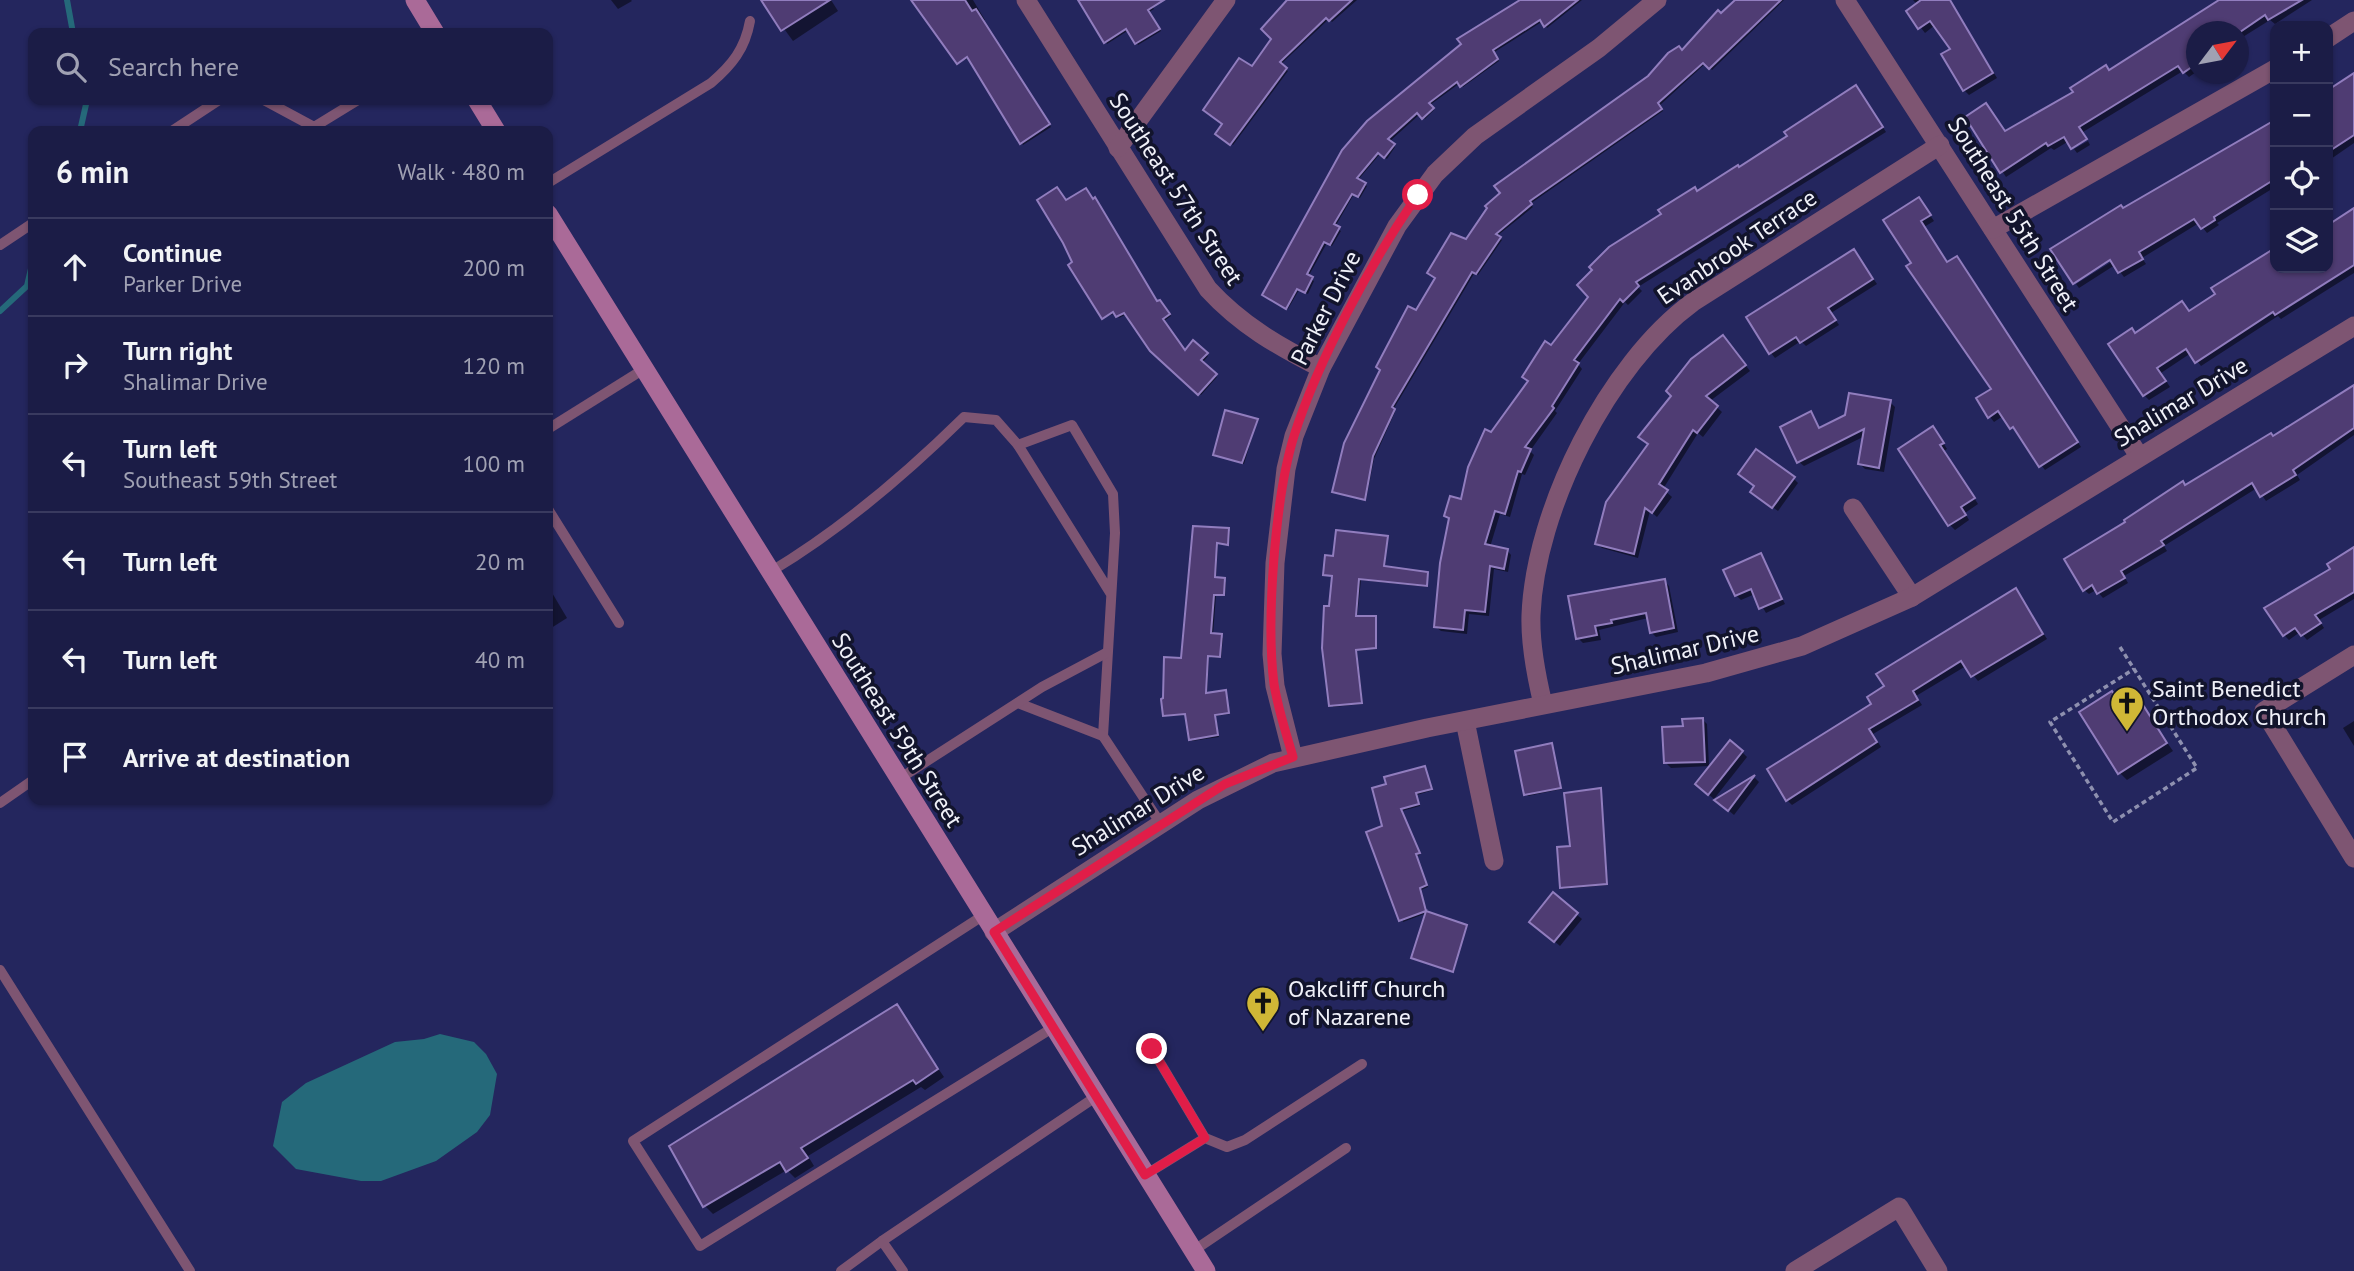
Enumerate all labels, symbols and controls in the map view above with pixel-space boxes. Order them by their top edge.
north arrow [2186,21,2249,84]
map controls [2270,21,2333,273]
button: + [2270,21,2333,84]
search box [28,28,553,105]
icon: search [52,48,90,86]
text: Search here [108,50,239,83]
button: − [2270,84,2333,147]
street label: Southeast 57th Street [1103,87,1250,291]
street label: Southeast 55th Street [1941,111,2086,317]
button: locate [2270,147,2333,210]
text: 6 min [56,152,129,191]
text: Walk · 480 m [398,157,525,186]
route start [1402,179,1433,210]
street label: Evanbrook Terrace [1651,182,1822,311]
button: layers [2270,210,2333,273]
text: Continue [123,236,222,269]
street label: Parker Drive [1284,245,1368,370]
icon: ahead [56,248,94,286]
text: 200 m [463,253,525,282]
text: Parker Drive [123,269,242,298]
text: Turn right [123,334,232,367]
icon: right [56,346,94,384]
street label: Shalimar Drive [2108,349,2253,454]
text: 120 m [463,351,525,380]
text: Shalimar Drive [123,367,268,396]
text: Turn left [123,432,217,465]
icon: left [56,444,94,482]
text: 100 m [463,449,525,478]
text: Southeast 59th Street [123,465,337,494]
icon: left [56,542,94,580]
text: Turn left [123,545,217,578]
text: 20 m [475,547,525,576]
street label: Shalimar Drive [1608,617,1762,682]
street label: Southeast 59th Street [825,627,970,833]
icon: left [56,640,94,678]
text: Turn left [123,643,217,676]
text: 40 m [475,645,525,674]
place label: Saint Benedict Orthodox Church [2152,673,2327,732]
church icon: Saint Benedict Orthodox Church [2108,684,2146,733]
icon: arrive [56,738,94,776]
text: Arrive at destination [123,741,350,774]
street label: Shalimar Drive [1066,756,1210,863]
place label: Oakcliff Church of Nazarene [1288,973,1445,1032]
church icon: Oakcliff Church of Nazarene [1244,984,1282,1033]
route end [1136,1033,1167,1064]

